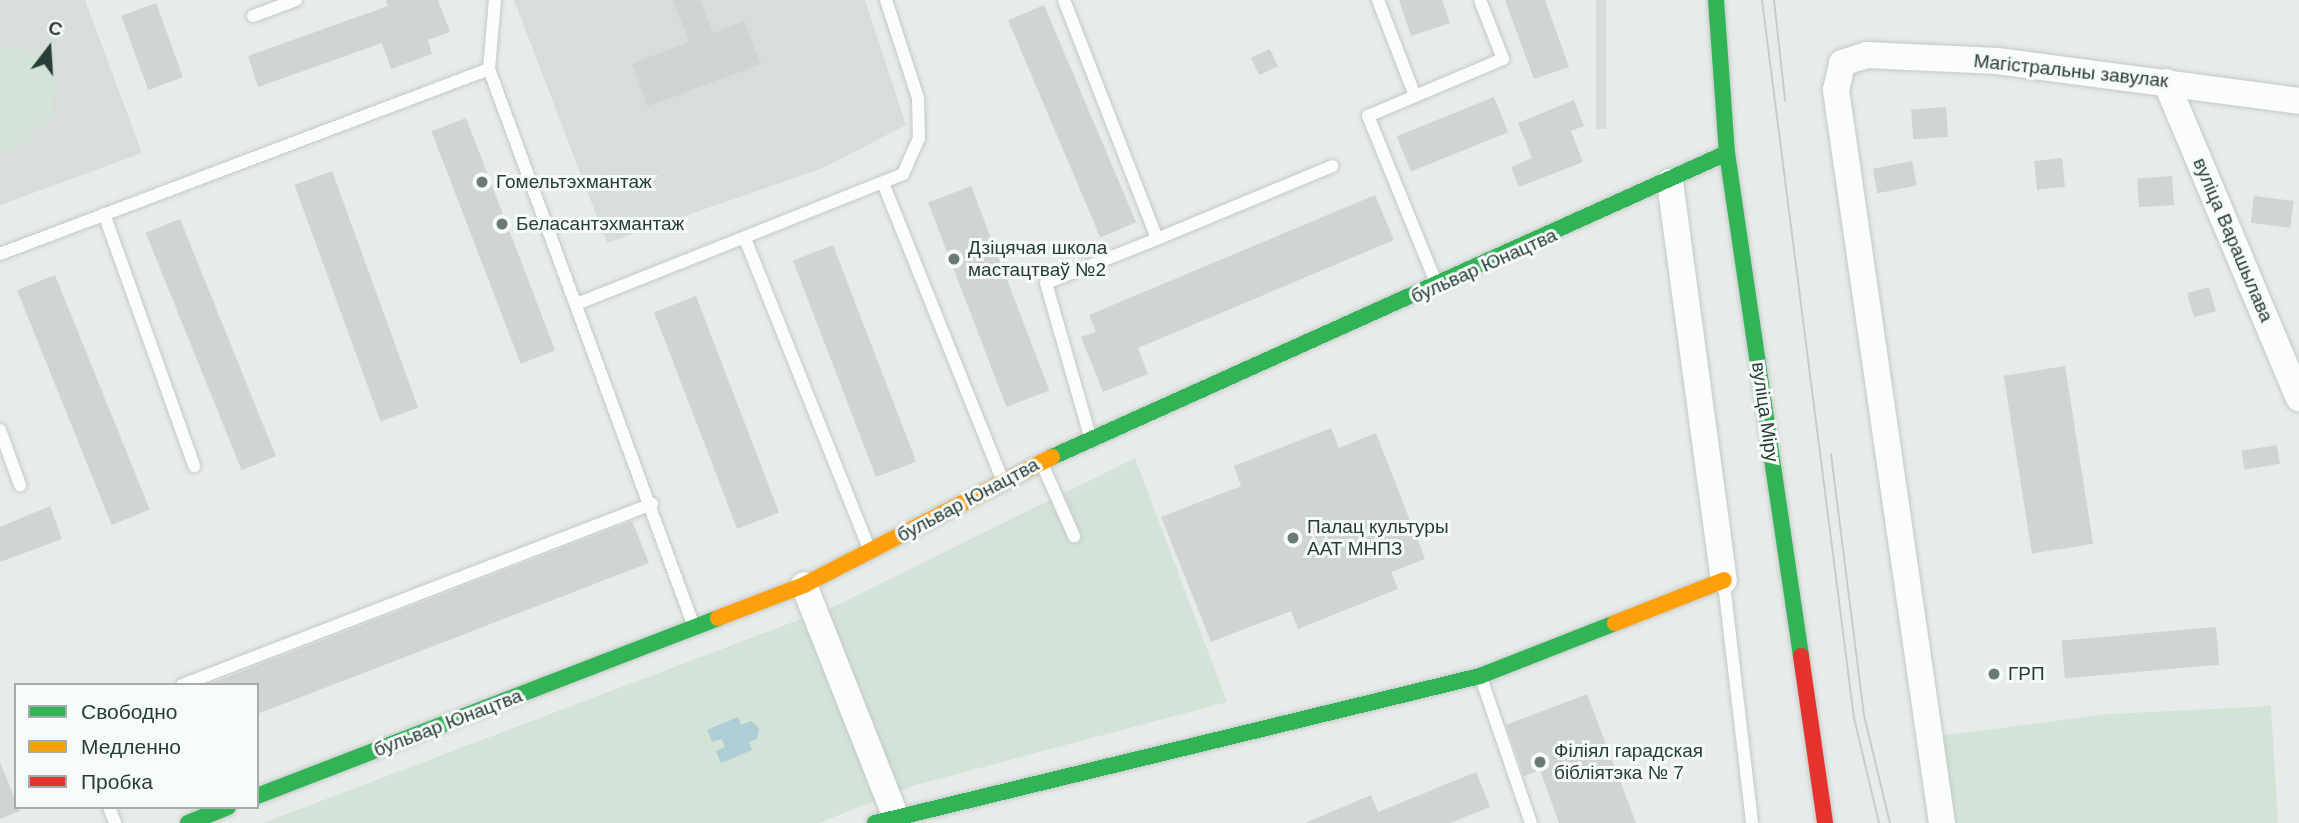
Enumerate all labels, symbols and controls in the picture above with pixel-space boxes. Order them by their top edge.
north arrow [14,14,84,84]
text: С [46,16,65,40]
street label: Магістральны завулак [1973,49,2169,93]
street label: вуліца Варашылава [2188,154,2278,326]
place label: Гомельтэхмантаж [496,171,652,193]
marker: Гомельтэхмантаж [474,174,490,190]
place label: Беласантэхмантаж [516,213,684,235]
marker: Беласантэхмантаж [494,216,510,232]
street label: бульвар Юнацтва [1408,224,1560,308]
place label: Дзіцячая школа мастацтваў №2 [968,237,1107,281]
marker: Дзіцячая школа мастацтваў №2 [946,251,962,267]
street label: вуліца Міру [1747,361,1783,463]
street label: бульвар Юнацтва [893,453,1043,547]
place label: Палац культуры ААТ МНПЗ [1307,516,1449,560]
marker: Палац культуры ААТ МНПЗ [1285,530,1301,546]
place label: ГРП [2008,663,2045,685]
marker: ГРП [1986,666,2002,682]
legend [14,683,259,809]
street label: бульвар Юнацтва [371,684,525,762]
text: Свободно [81,700,178,723]
text: Медленно [81,735,181,758]
place label: Філіял гарадская бібліятэка № 7 [1554,740,1703,784]
marker: Філіял гарадская бібліятэка № 7 [1532,754,1548,770]
text: Пробка [81,770,153,793]

